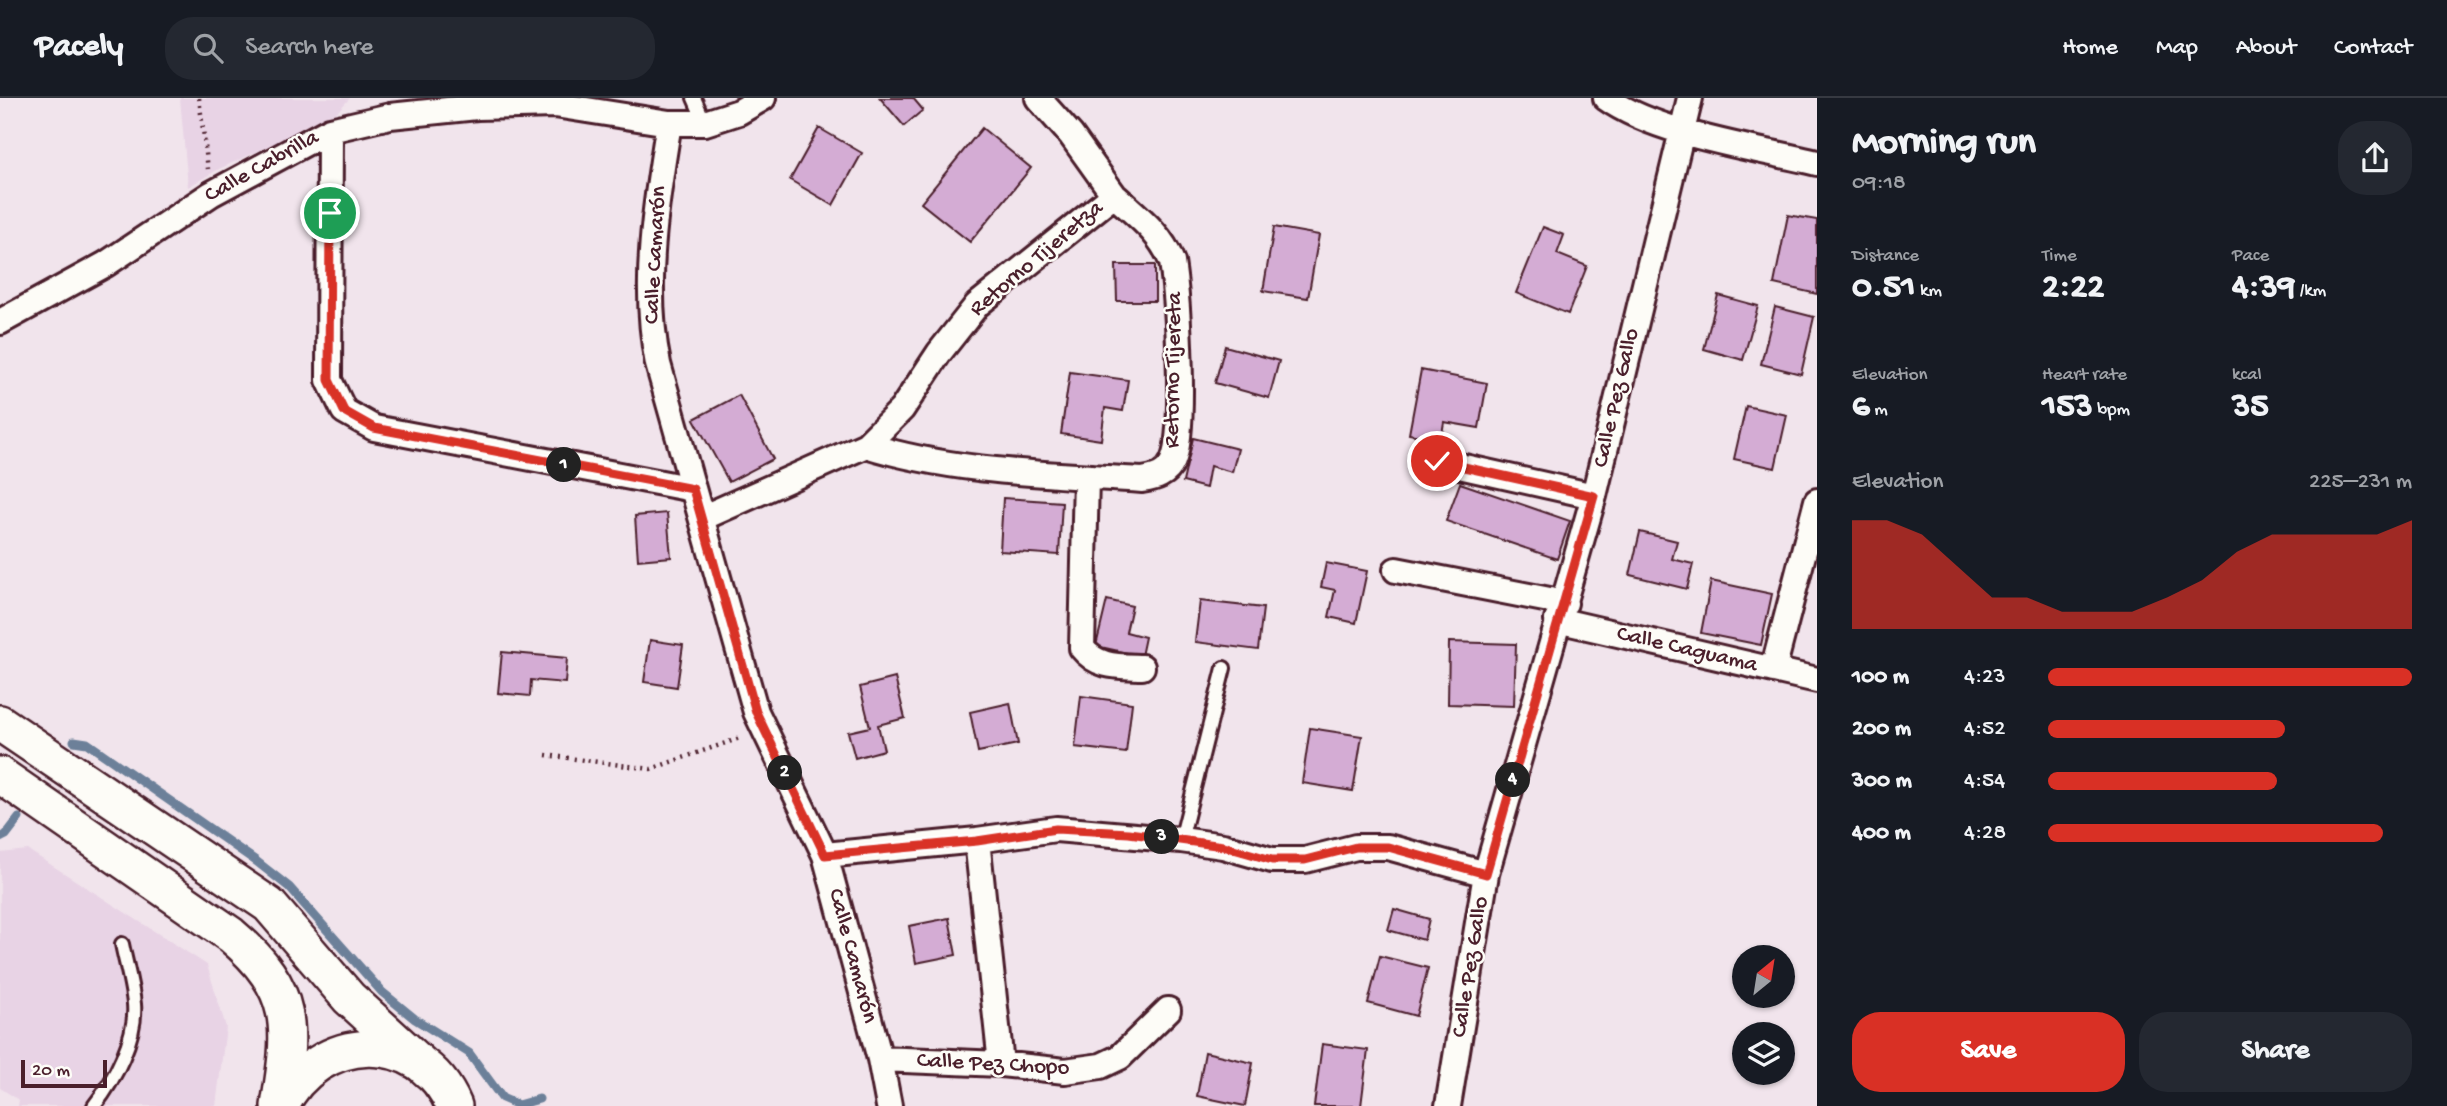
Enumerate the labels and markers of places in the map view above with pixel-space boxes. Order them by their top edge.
pin [300,183,360,243]
pin [1407,431,1467,491]
pin: 1 [546,448,582,482]
pin: 2 [768,756,802,790]
pin: 4 [1496,762,1530,798]
pin: 3 [1144,820,1180,854]

